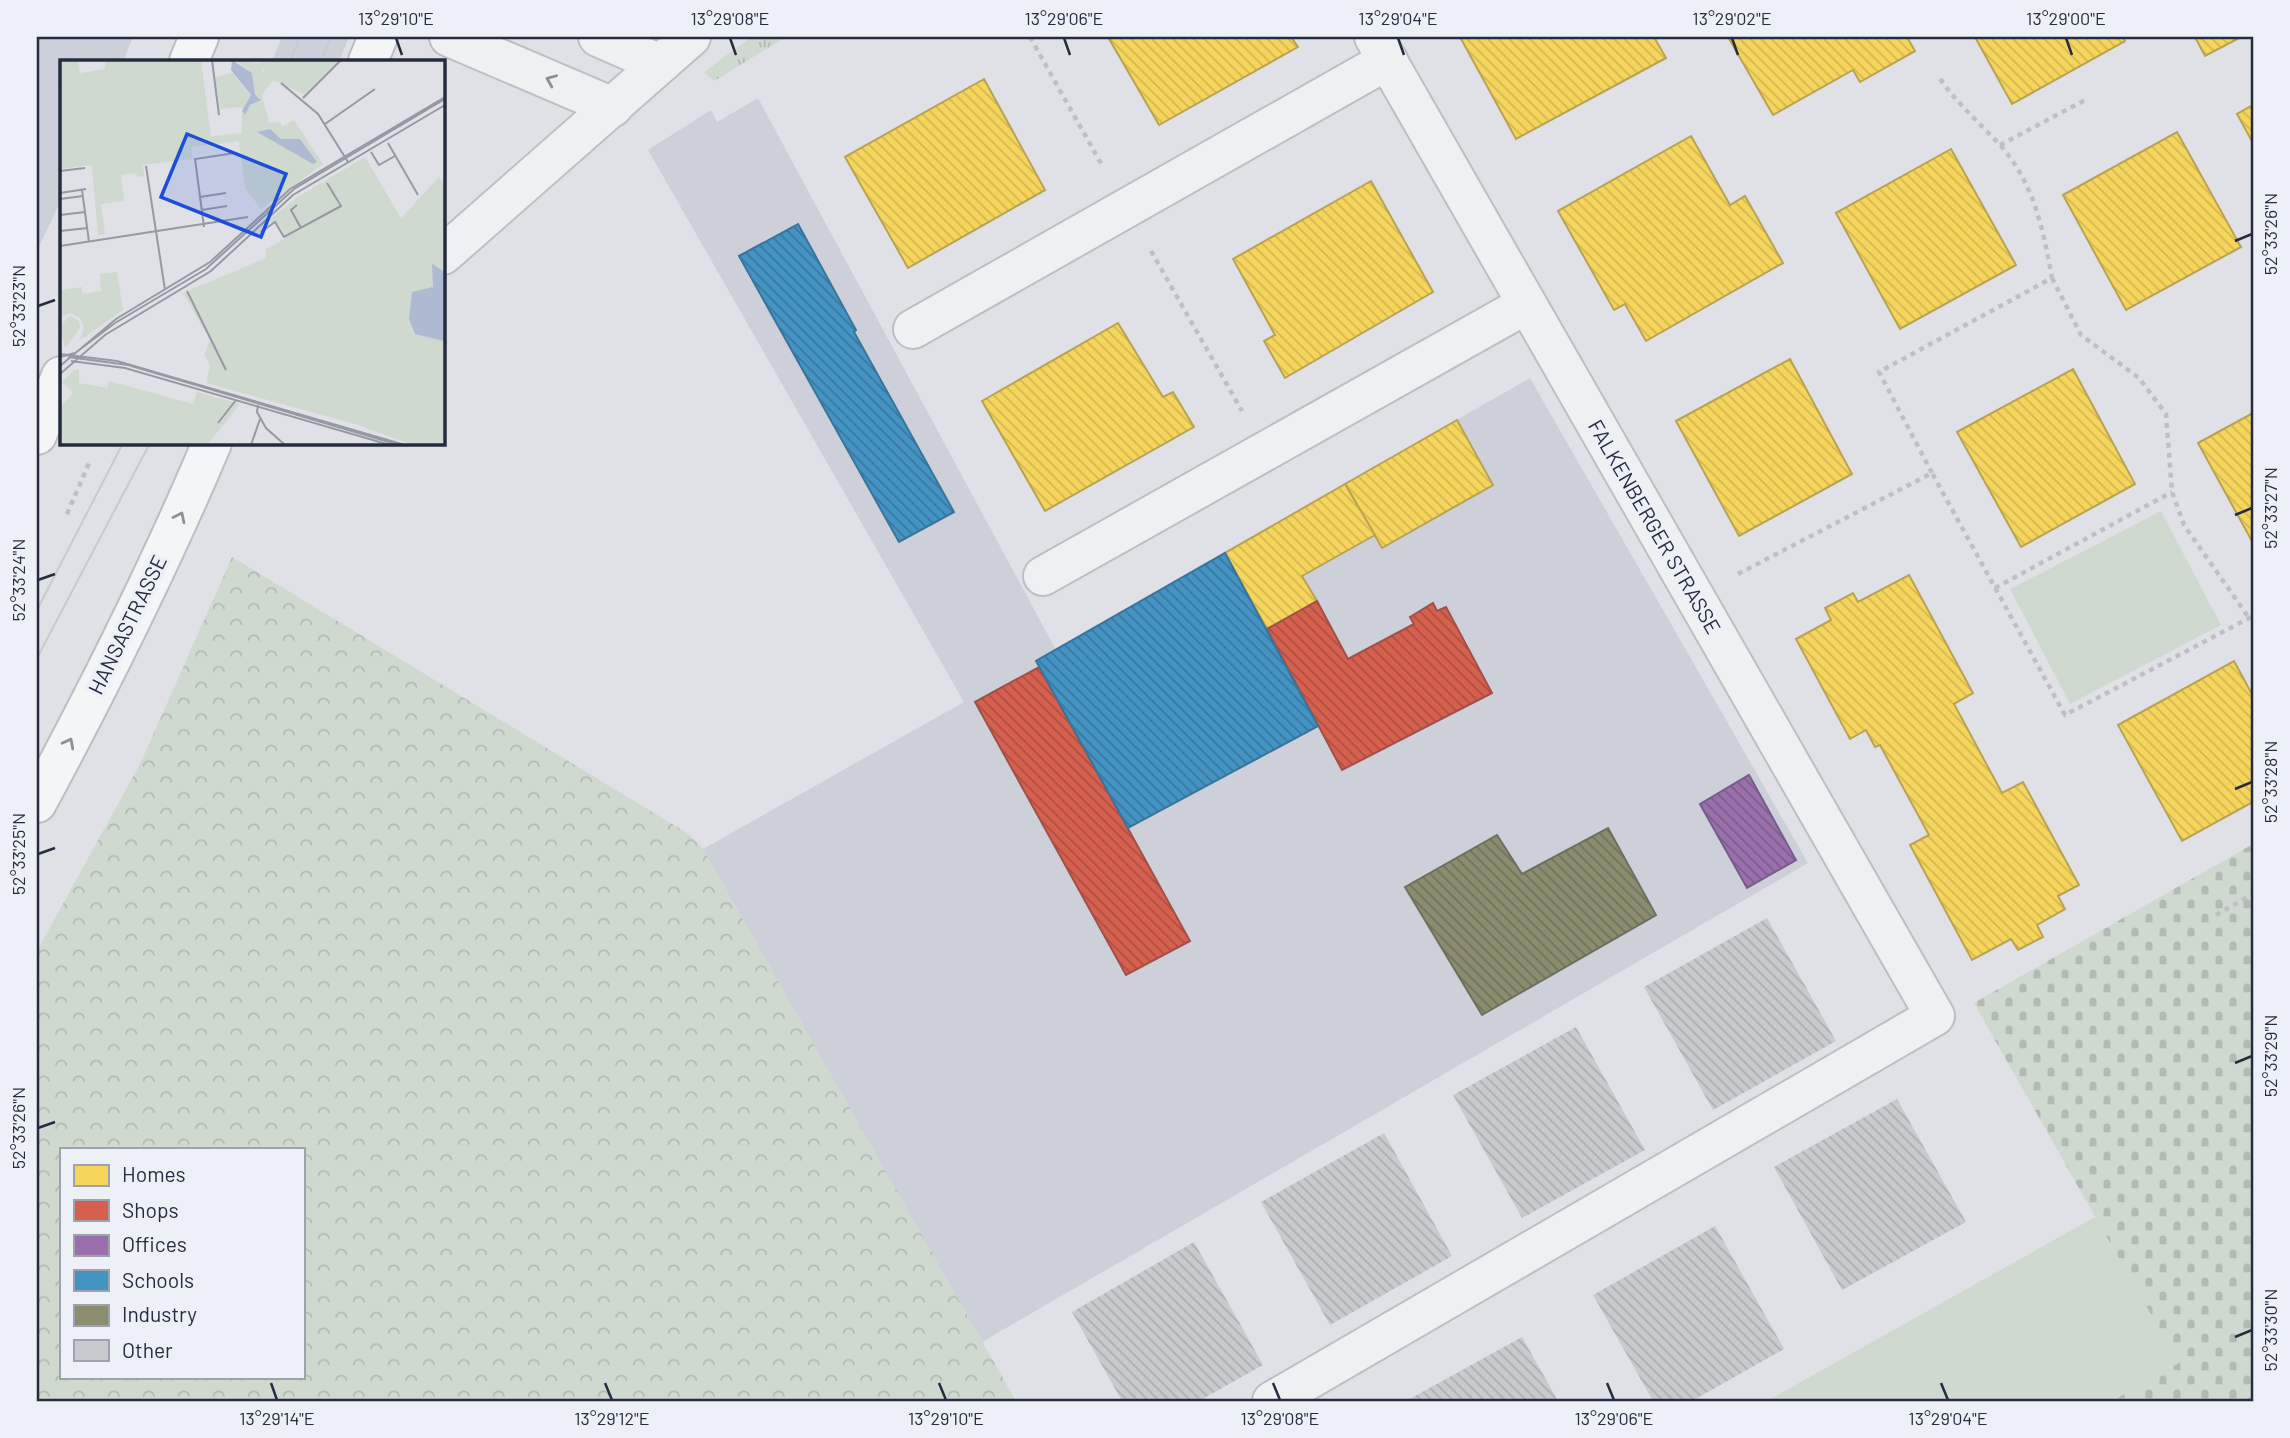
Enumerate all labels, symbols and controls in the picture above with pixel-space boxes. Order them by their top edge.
text: 13°29'10"E [358,7,434,29]
text: 13°29'08"E [690,7,770,29]
text: 13°29'06"E [1025,7,1103,29]
text: 13°29'04"E [1358,7,1438,29]
text: 13°29'02"E [1692,7,1772,29]
text: 13°29'00"E [2026,7,2106,29]
inset map [60,60,444,444]
one-way arrow [545,74,558,88]
text: 52°33'26"N [2259,193,2281,275]
text: 52°33'23"N [7,265,29,347]
street label: FALKENBERGER STRASSE [1584,415,1727,638]
text: 52°33'27"N [2259,467,2281,549]
one-way arrow [172,512,186,524]
text: 52°33'24"N [7,539,29,621]
street label: HANSASTRASSE [82,551,171,698]
one-way arrow [61,738,74,750]
text: 52°33'28"N [2259,741,2281,823]
text: 52°33'25"N [7,813,29,895]
text: 52°33'29"N [2259,1015,2281,1097]
text: 52°33'26"N [7,1087,29,1169]
legend [60,1148,304,1378]
text: Homes [122,1161,186,1186]
text: Shops [122,1197,179,1222]
text: Offices [122,1231,187,1256]
text: Schools [122,1267,194,1292]
text: 52°33'30"N [2259,1288,2281,1372]
text: Industry [122,1301,197,1326]
text: Other [122,1337,173,1362]
text: 13°29'14"E [239,1407,315,1429]
text: 13°29'12"E [574,1407,650,1429]
text: 13°29'10"E [908,1407,984,1429]
text: 13°29'08"E [1240,1407,1320,1429]
text: 13°29'06"E [1575,1407,1653,1429]
text: 13°29'04"E [1908,1407,1988,1429]

